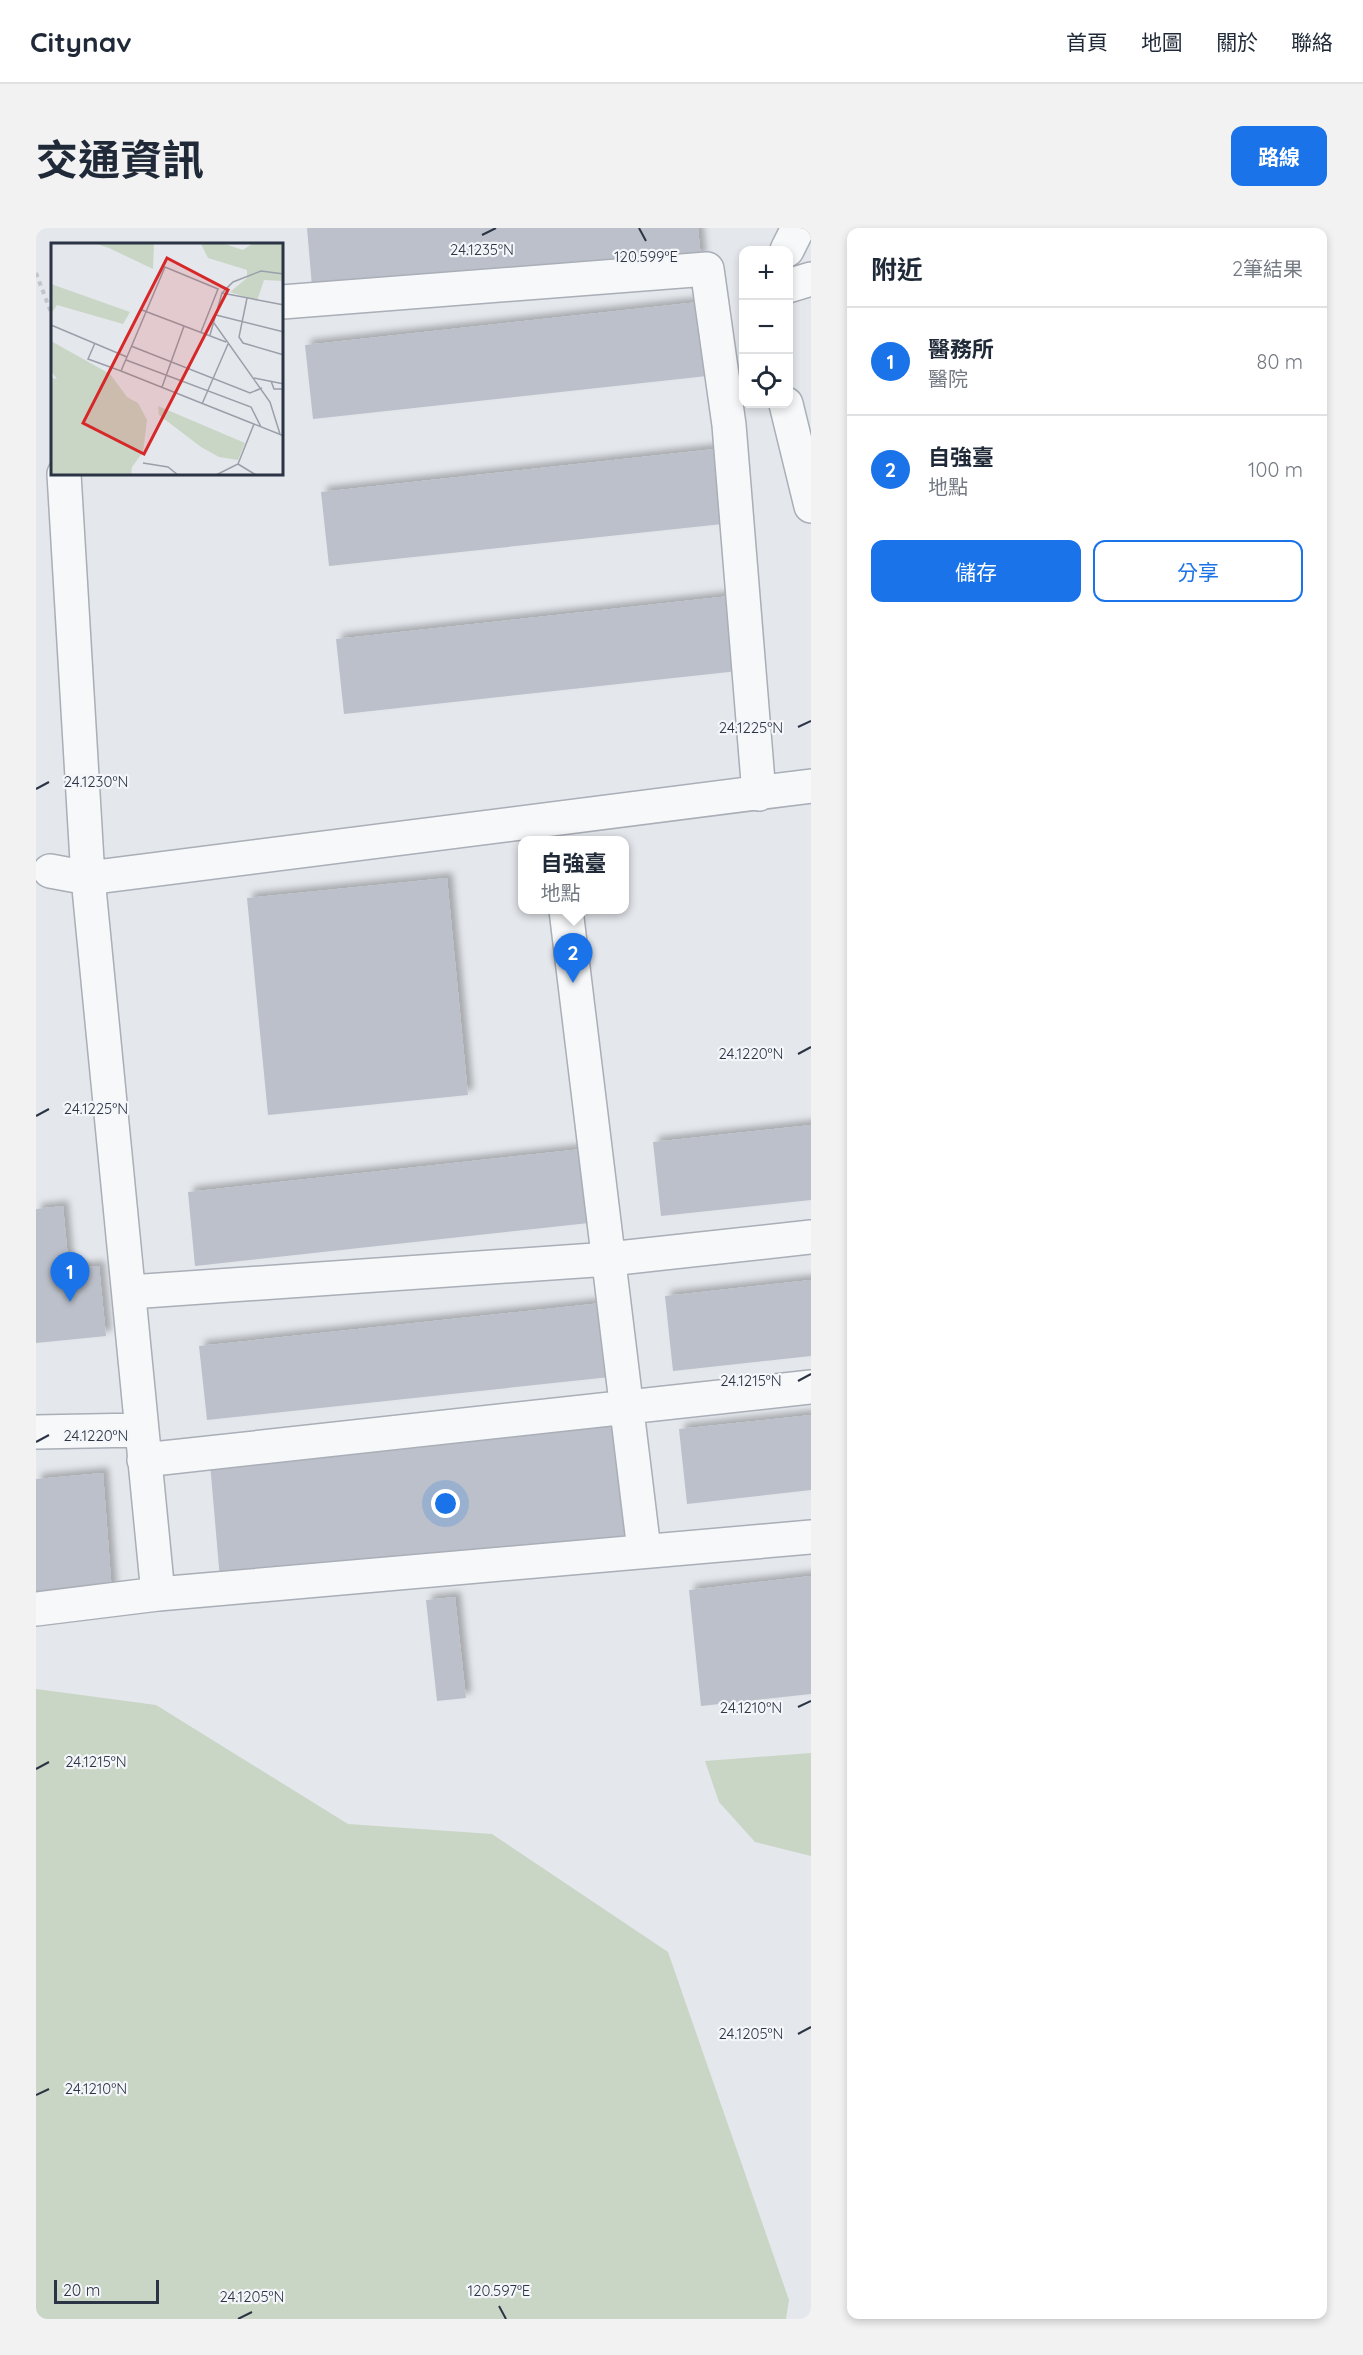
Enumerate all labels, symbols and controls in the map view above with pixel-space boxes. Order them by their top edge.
text: Citynav [30,24,132,59]
text: 首頁 [1066,29,1108,55]
text: 地圖 [1141,29,1183,55]
text: 關於 [1216,29,1258,55]
text: 聯絡 [1291,29,1333,55]
button: 路線 [1231,126,1327,186]
text: 交通資訊 [36,133,204,186]
text: 24.1235°N [450,240,514,259]
inset map [51,243,284,476]
map controls [739,246,793,408]
button: + [739,246,793,300]
text: 120.599°E [614,247,678,266]
text: 附近 [871,253,923,286]
text: 2筆結果 [1232,256,1303,281]
button: − [739,300,793,354]
text: 醫務所 [928,335,994,363]
text: 1 [887,349,894,374]
text: 80 m [1257,349,1303,374]
button: locate [739,354,793,408]
text: 醫院 [928,366,968,391]
text: 自強臺 [928,443,994,471]
text: 2 [885,457,896,482]
text: 100 m [1248,457,1303,482]
text: 地點 [928,474,968,499]
button: 儲存 [871,540,1081,602]
button: 分享 [1093,540,1303,602]
text: 24.1225°N [719,718,783,737]
text: 24.1230°N [64,772,128,791]
popup [518,836,629,914]
text: 自強臺 [540,849,607,877]
text: 地點 [540,880,580,905]
pin: 2 [554,934,592,983]
text: 24.1220°N [718,1044,784,1063]
text: 24.1225°N [64,1099,128,1118]
pin: 1 [51,1252,90,1302]
text: 24.1215°N [720,1371,782,1390]
text: 24.1220°N [63,1426,129,1445]
your location [431,1489,460,1518]
text: 24.1210°N [720,1698,782,1717]
text: 24.1215°N [65,1752,127,1771]
text: 24.1205°N [719,2024,783,2043]
text: 24.1210°N [65,2079,127,2098]
scale bar [54,2277,159,2304]
text: 20 m [63,2280,100,2300]
text: 120.597°E [468,2281,530,2300]
text: 24.1205°N [220,2287,284,2306]

